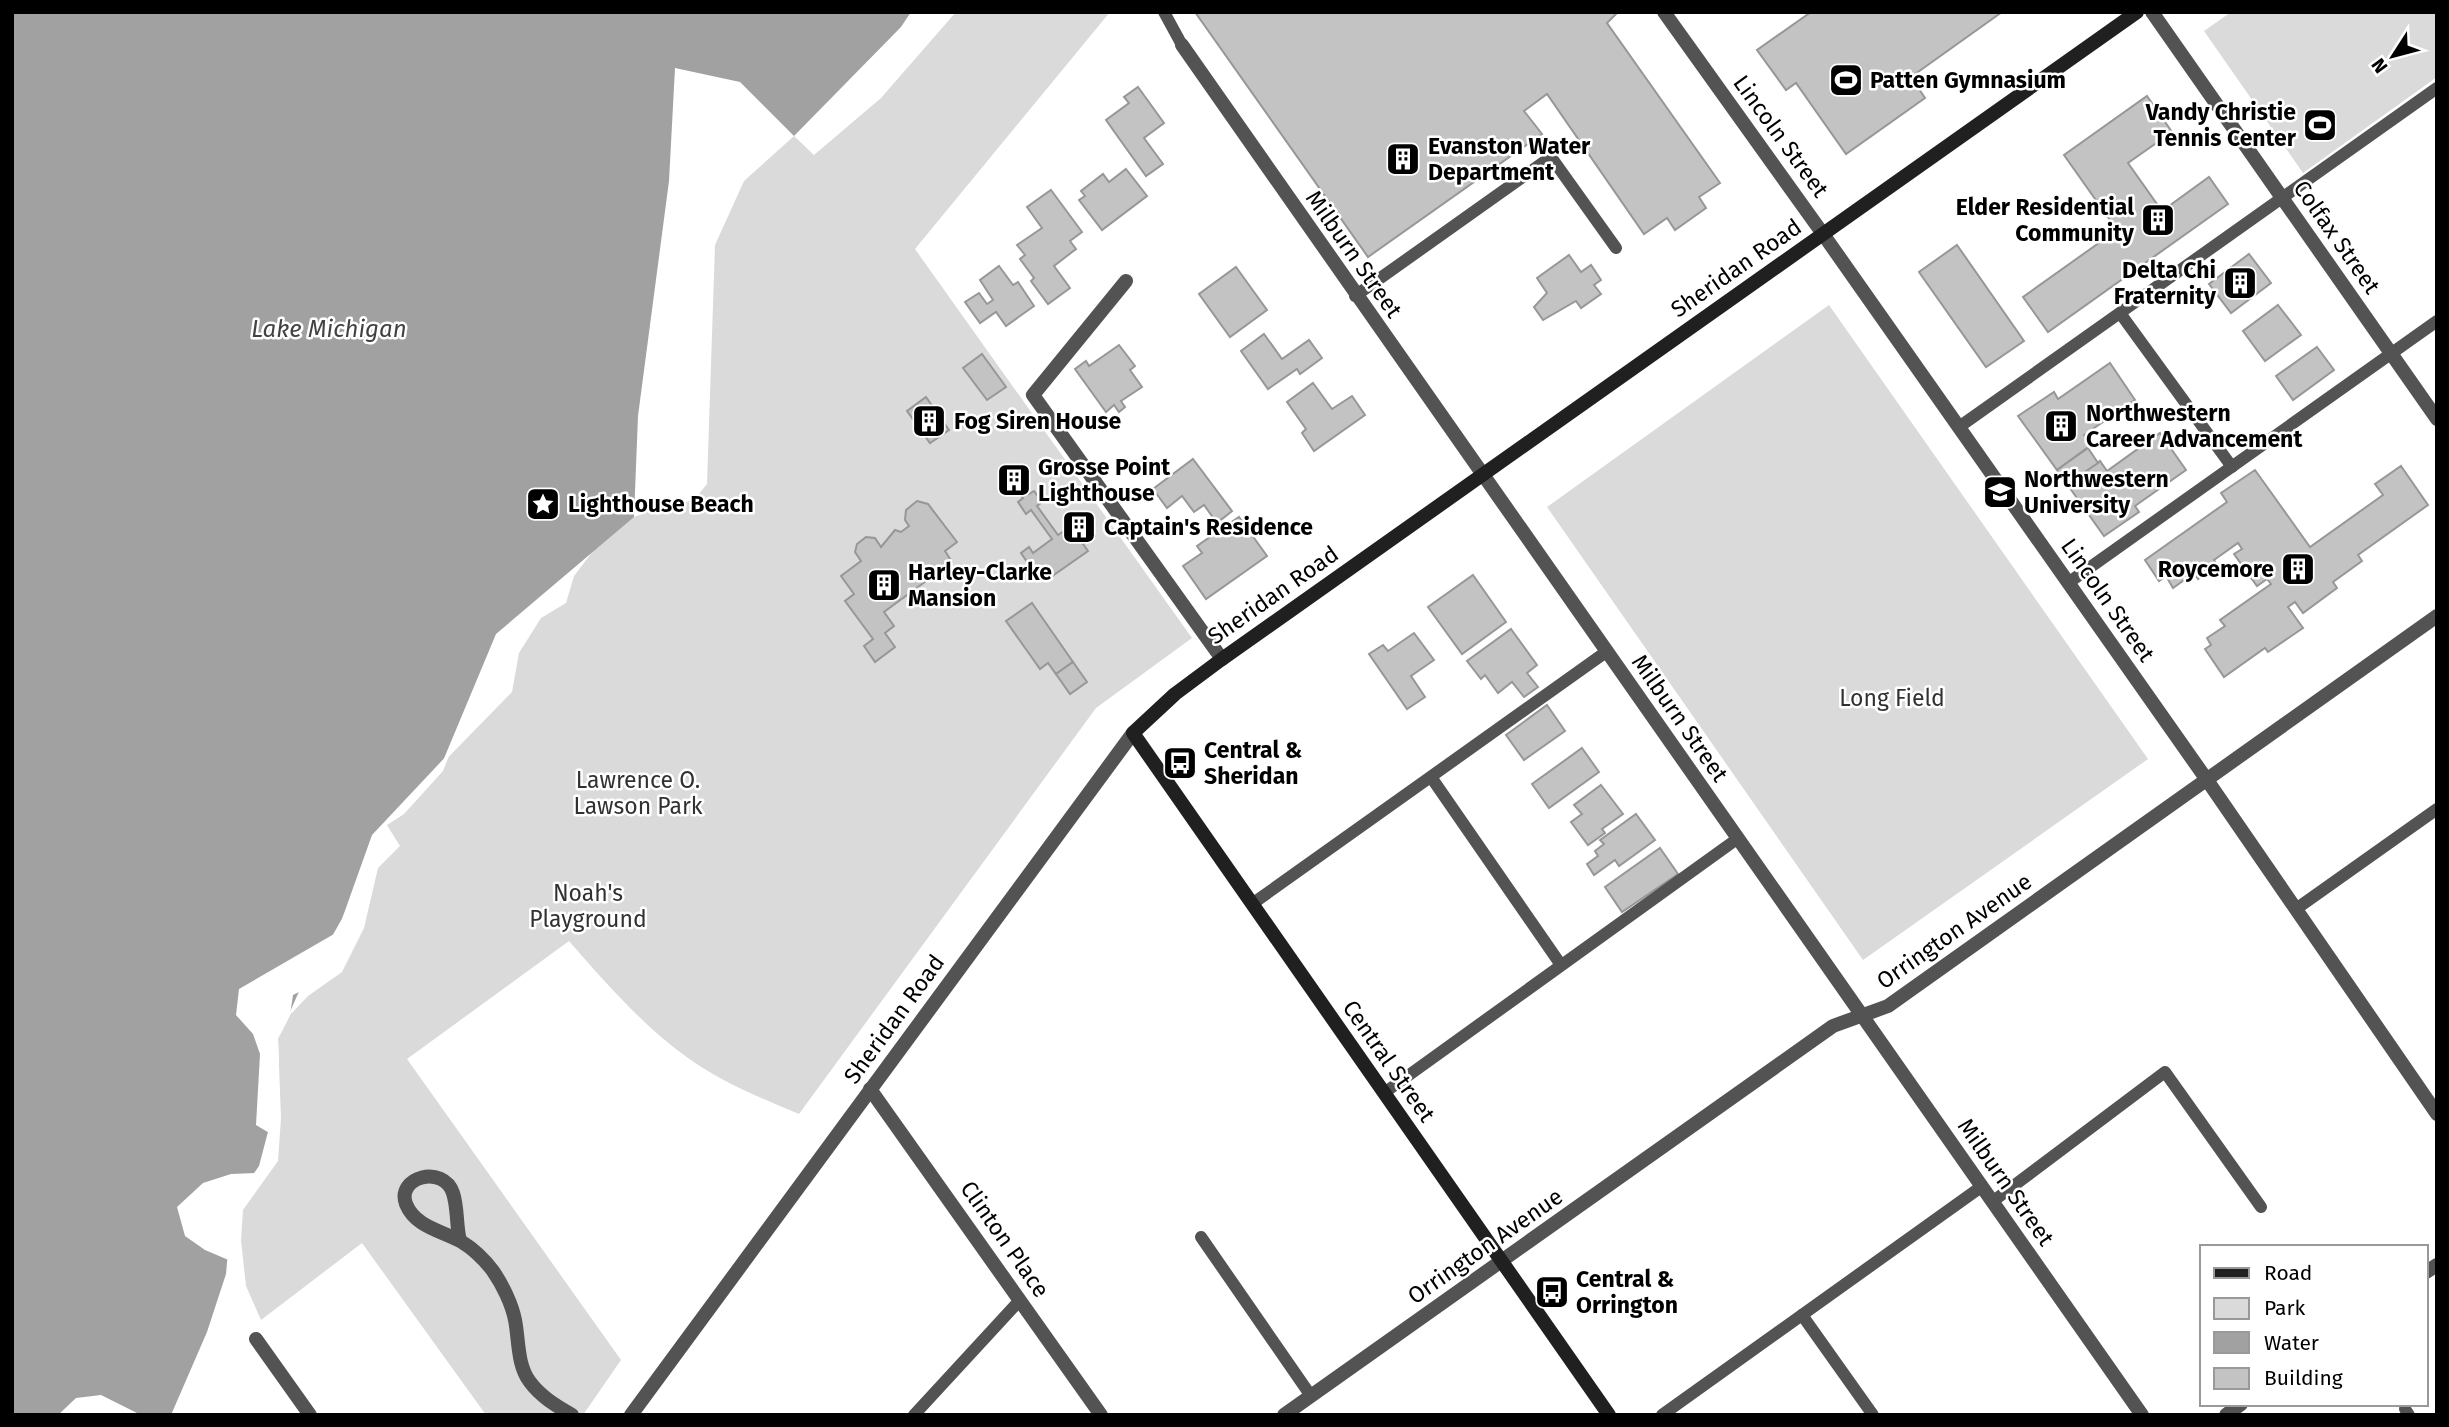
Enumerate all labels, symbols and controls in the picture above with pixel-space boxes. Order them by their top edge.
north arrow [2358,21,2428,91]
text: N [2367,54,2393,78]
sports icon: Patten Gymnasium [1827,61,1865,99]
place label: Patten Gymnasium [1870,66,2066,94]
street label: Lincoln Street [1727,69,1835,203]
place label: Vandy Christie Tennis Center [2145,98,2297,152]
sports icon: Vandy Christie Tennis Center [2301,106,2339,144]
place label: Evanston Water Department [1428,132,1591,186]
building icon: Evanston Water Department [1384,140,1422,178]
street label: Colfax Street [2288,175,2387,300]
street label: Milburn Street [1300,185,1409,324]
place label: Elder Residential Community [1956,193,2135,247]
building icon: Elder Residential Community [2139,201,2177,239]
street label: Sheridan Road [1665,213,1807,323]
place label: Delta Chi Fraternity [2114,256,2217,310]
building icon: Delta Chi Fraternity [2221,264,2259,302]
water label: Lake Michigan [251,315,407,343]
place label: Northwestern Career Advancement [2086,399,2303,453]
building icon: Fog Siren House [910,402,948,440]
place label: Fog Siren House [954,407,1122,435]
building icon: Northwestern Career Advancement [2042,407,2080,445]
place label: Grosse Point Lighthouse [1038,453,1171,507]
building icon: Grosse Point Lighthouse [995,461,1033,499]
place label: Northwestern University [2024,465,2169,519]
school or university icon: Northwestern University [1981,473,2019,511]
place icon: Lighthouse Beach [524,485,562,523]
place label: Lighthouse Beach [568,490,754,518]
building icon: Captain's Residence [1060,508,1098,546]
place label: Captain's Residence [1104,513,1313,541]
street label: Lincoln Street [2055,533,2161,668]
street label: Sheridan Road [1202,540,1344,650]
building icon: Roycemore [2279,550,2317,588]
place label: Roycemore [2158,555,2274,583]
place label: Harley-Clarke Mansion [908,558,1052,612]
building icon: Harley-Clarke Mansion [865,566,903,604]
street label: Milburn Street [1626,649,1735,788]
park label: Long Field [1839,684,1945,712]
place label: Central & Sheridan [1204,736,1302,790]
bus stop icon: Central & Sheridan [1161,744,1199,782]
park label: Lawrence O. Lawson Park [573,766,703,820]
street label: Orrington Avenue [1871,867,2037,995]
park label: Noah's Playground [529,879,647,933]
street label: Sheridan Road [838,949,950,1089]
street label: Central Street [1337,995,1442,1128]
street label: Milburn Street [1952,1113,2061,1252]
street label: Clinton Place [955,1175,1055,1303]
street label: Orrington Avenue [1402,1182,1568,1310]
legend [2200,1245,2428,1406]
text: Road [2264,1260,2312,1286]
place label: Central & Orrington [1576,1265,1678,1319]
bus stop icon: Central & Orrington [1533,1273,1571,1311]
text: Park [2264,1295,2306,1321]
text: Water [2264,1330,2319,1356]
text: Building [2264,1365,2343,1391]

